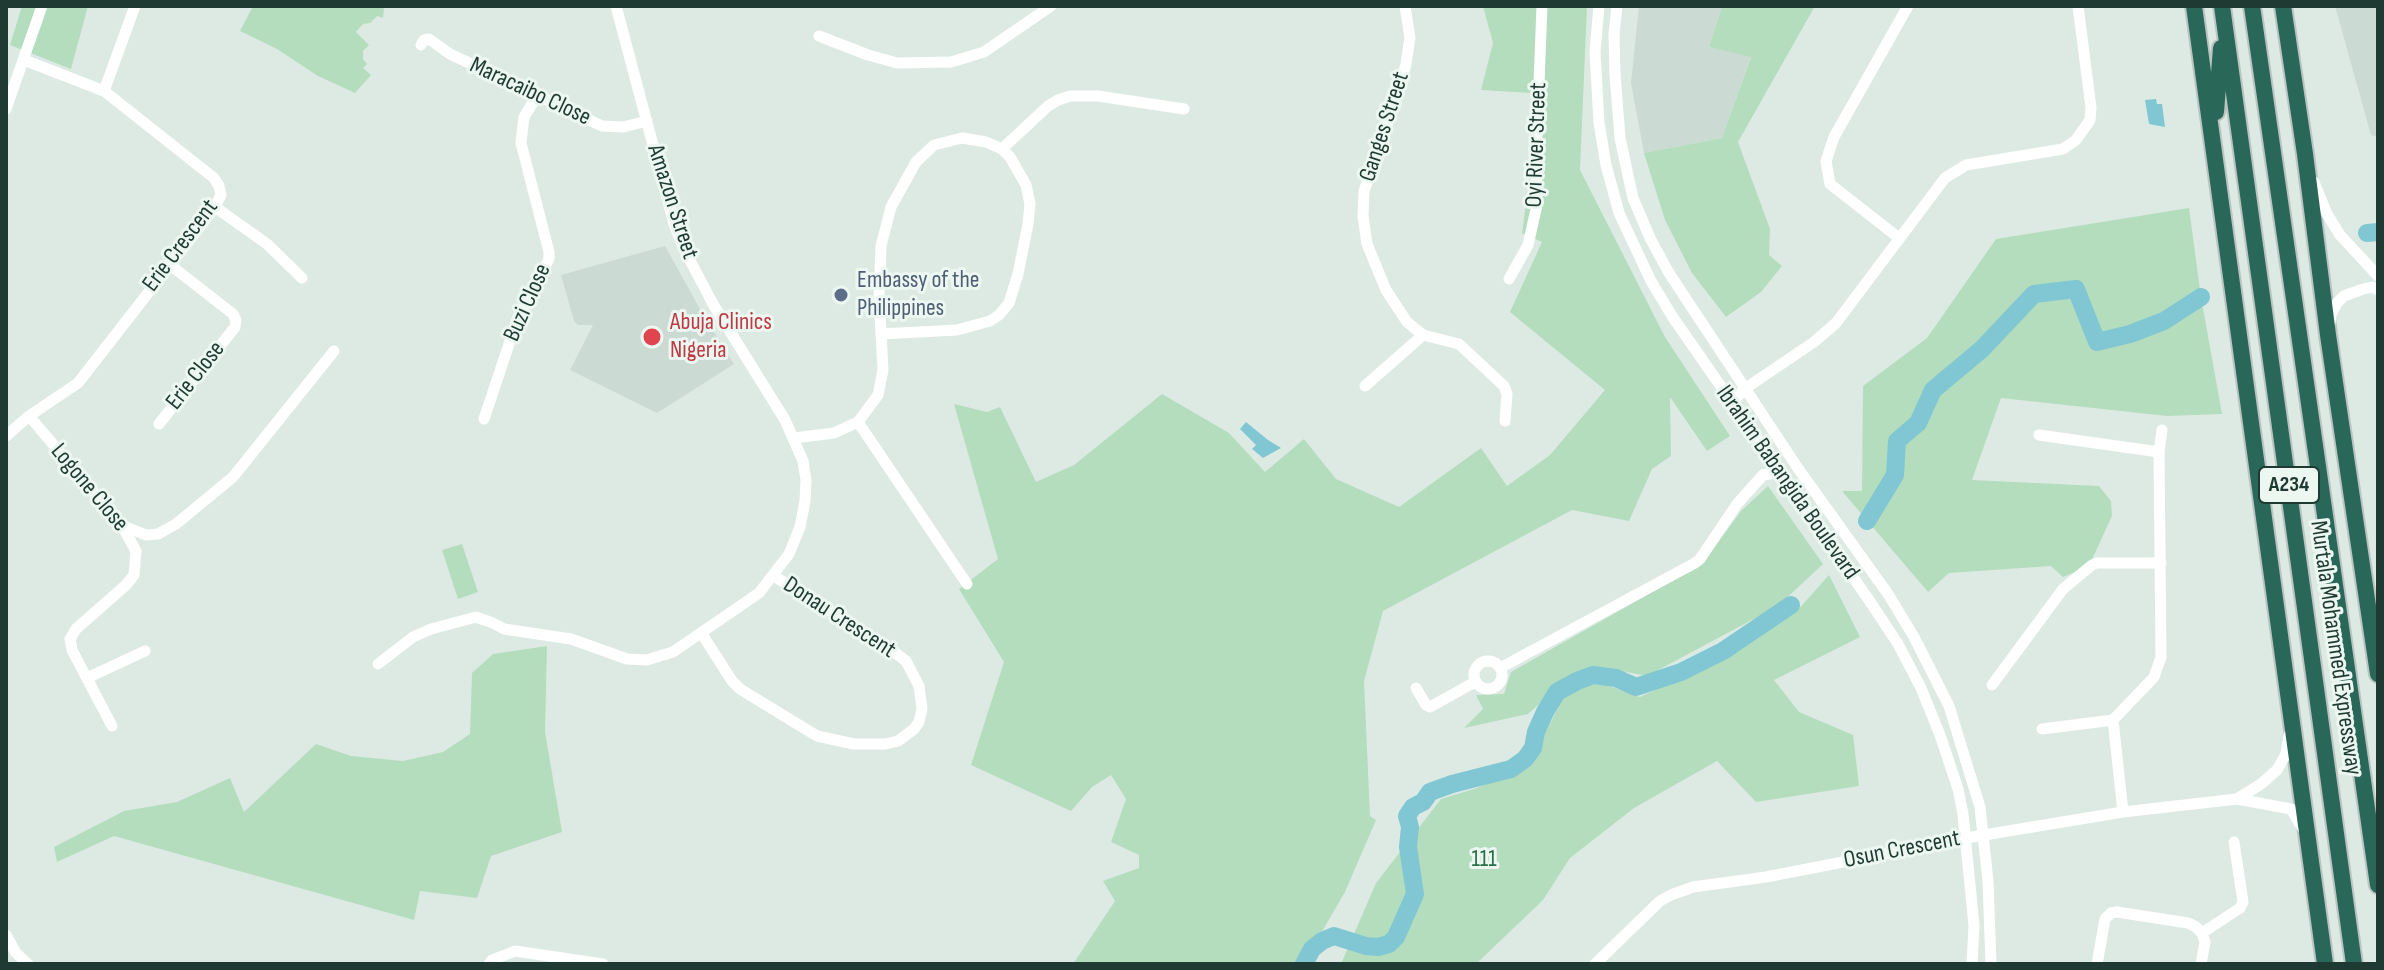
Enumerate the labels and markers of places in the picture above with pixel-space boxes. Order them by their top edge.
place label: Embassy of the Philippines [857,267,979,323]
marker: Embassy of the Philippines [832,286,850,304]
place label: Abuja Clinics Nigeria [670,309,772,365]
marker: Abuja Clinics Nigeria [641,326,663,348]

